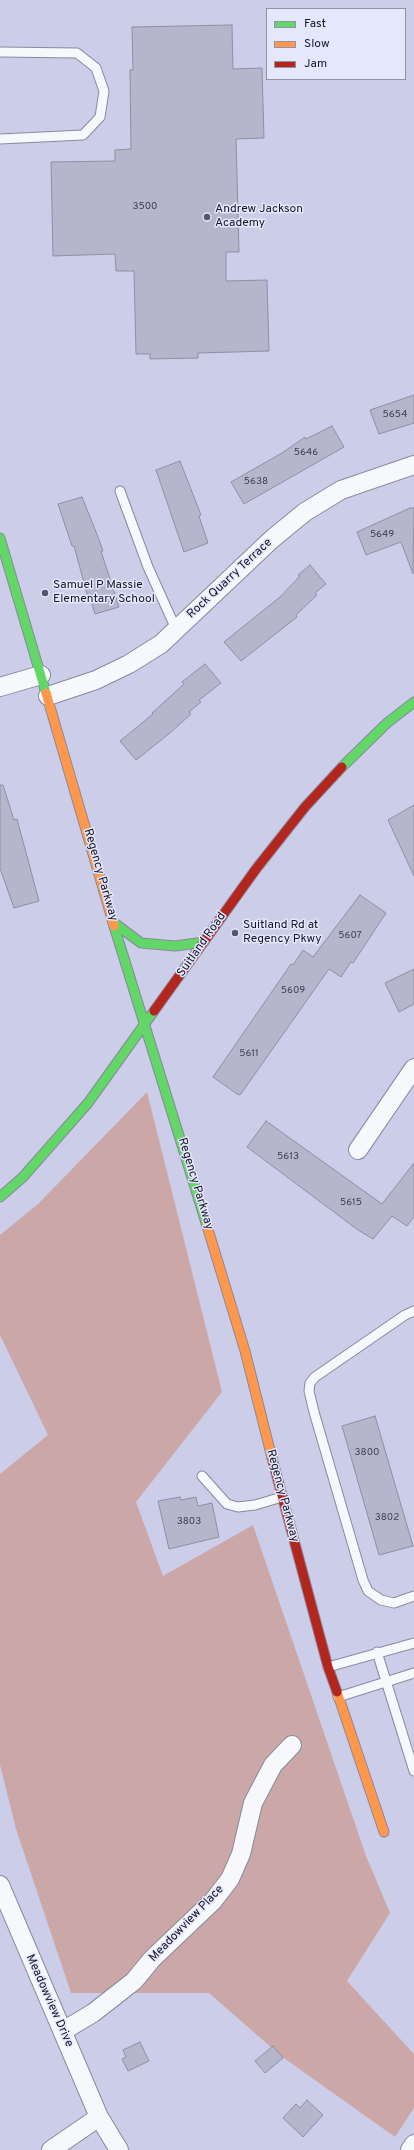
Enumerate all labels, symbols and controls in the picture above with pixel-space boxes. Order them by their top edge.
legend [266,8,406,80]
text: Fast [304,16,326,32]
text: Slow [304,36,330,52]
text: Jam [304,56,327,72]
house number: 3500 [133,201,157,213]
place label: Andrew Jackson Academy [215,203,303,231]
marker: Andrew Jackson Academy [202,212,212,222]
house number: 5654 [383,409,407,421]
house number: 5646 [294,447,318,459]
house number: 5638 [244,476,268,488]
house number: 5649 [370,529,394,541]
street label: Rock Quarry Terrace [185,536,275,622]
place label: Samuel P Massie Elementary School [53,579,155,607]
marker: Samuel P Massie Elementary School [40,588,50,598]
street label: Regency Parkway [80,827,120,923]
street label: Suitland Road [175,910,229,980]
place label: Suitland Rd at Regency Pkwy [243,919,322,947]
marker: Suitland Rd at Regency Pkwy [230,928,240,938]
house number: 5607 [338,930,362,942]
house number: 5609 [281,985,305,997]
house number: 5611 [239,1048,259,1060]
street label: Regency Parkway [174,1136,216,1232]
house number: 5613 [277,1151,299,1163]
house number: 5615 [340,1197,362,1209]
house number: 3800 [355,1447,379,1459]
street label: Regency Parkway [263,1448,301,1544]
house number: 3802 [375,1512,399,1524]
house number: 3803 [177,1516,201,1528]
street label: Meadowview Place [147,1883,227,1965]
street label: Meadowview Drive [22,1952,76,2050]

